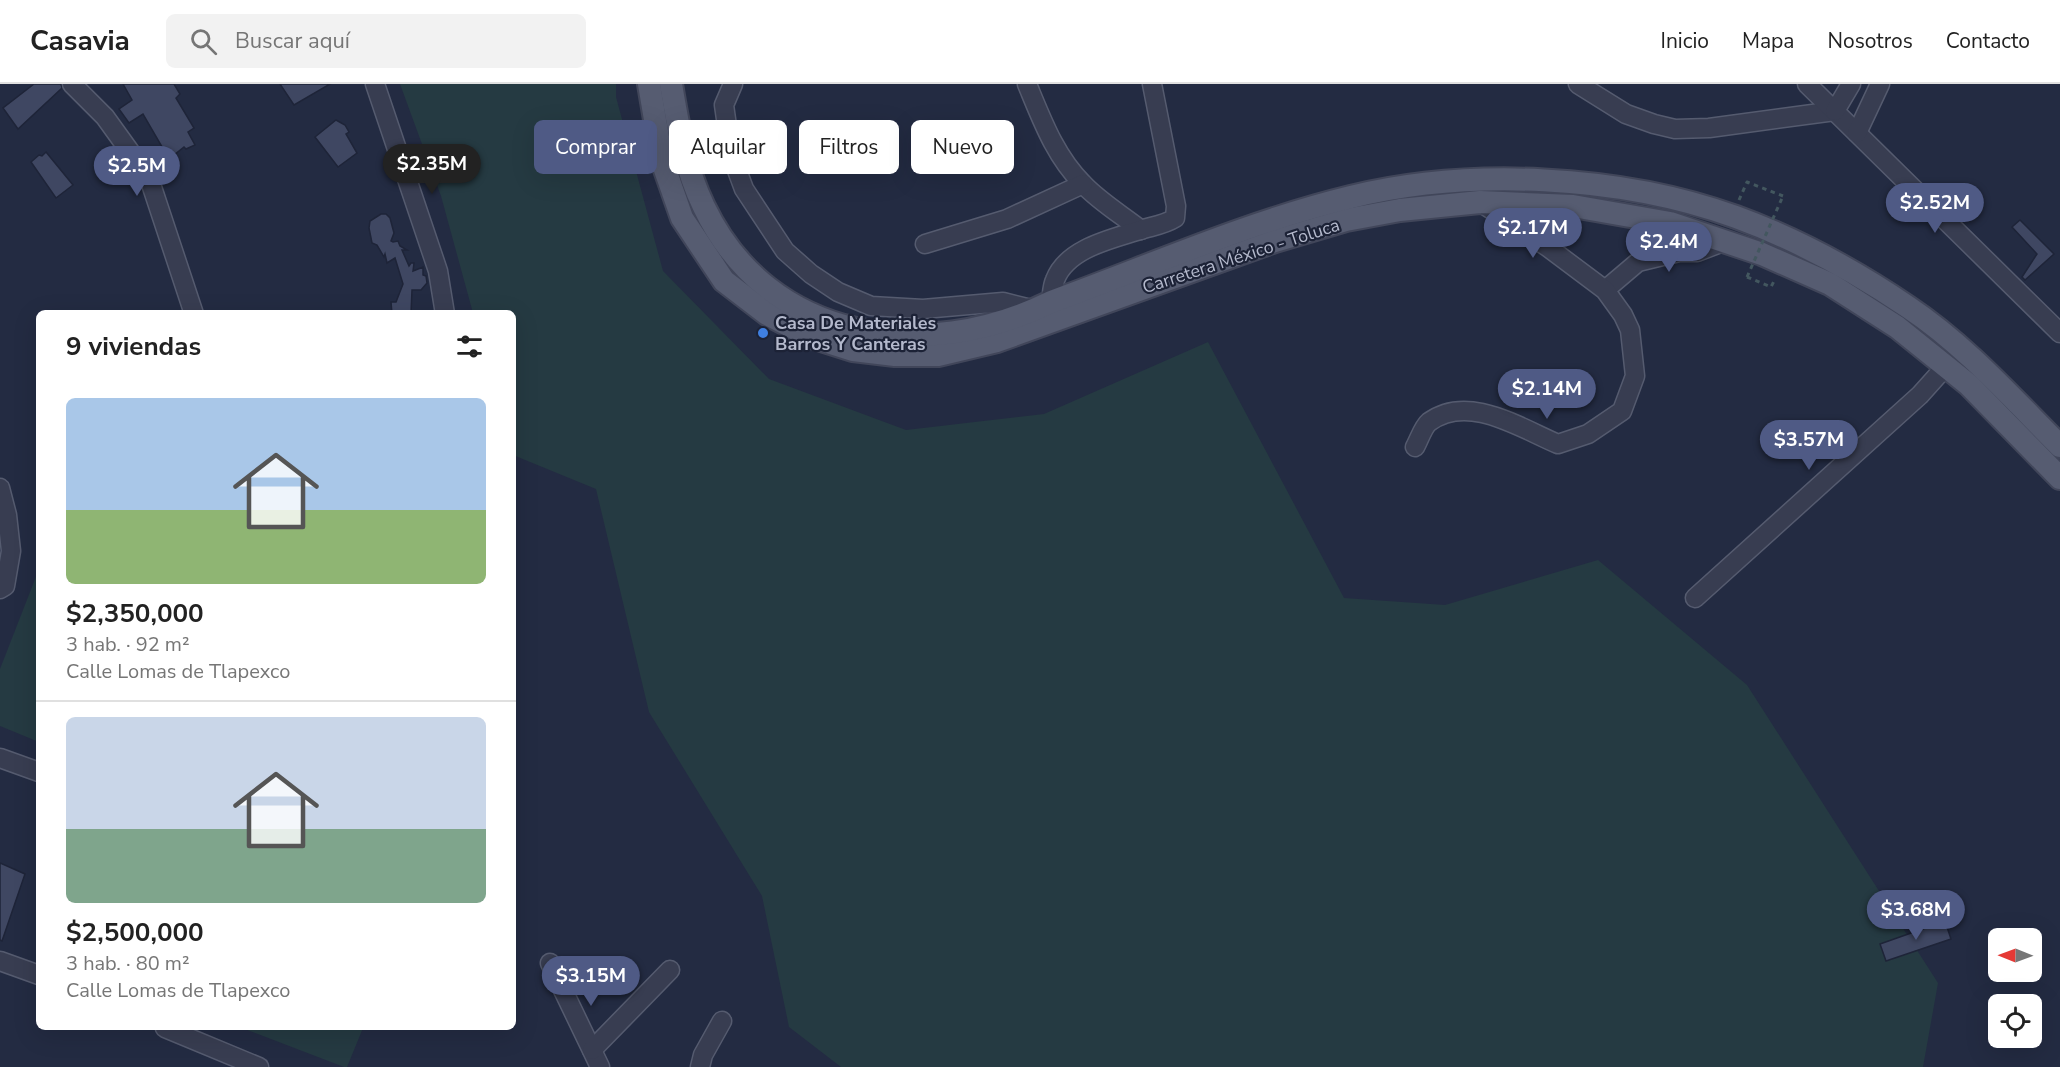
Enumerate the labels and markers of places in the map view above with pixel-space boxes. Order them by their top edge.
pin: $2.35M [383,144,481,195]
pin: $2.5M [95,146,179,197]
pin: $2.52M [1886,183,1984,234]
pin: $2.17M [1484,208,1582,259]
pin: $2.4M [1627,222,1711,273]
place label: Casa De Materiales Barros Y Canteras [775,311,937,356]
marker: Casa De Materiales Barros Y Canteras [756,326,770,340]
pin: $2.14M [1498,369,1596,420]
pin: $3.57M [1760,420,1858,471]
pin: $3.68M [1867,890,1965,941]
pin: $3.15M [542,956,640,1007]

